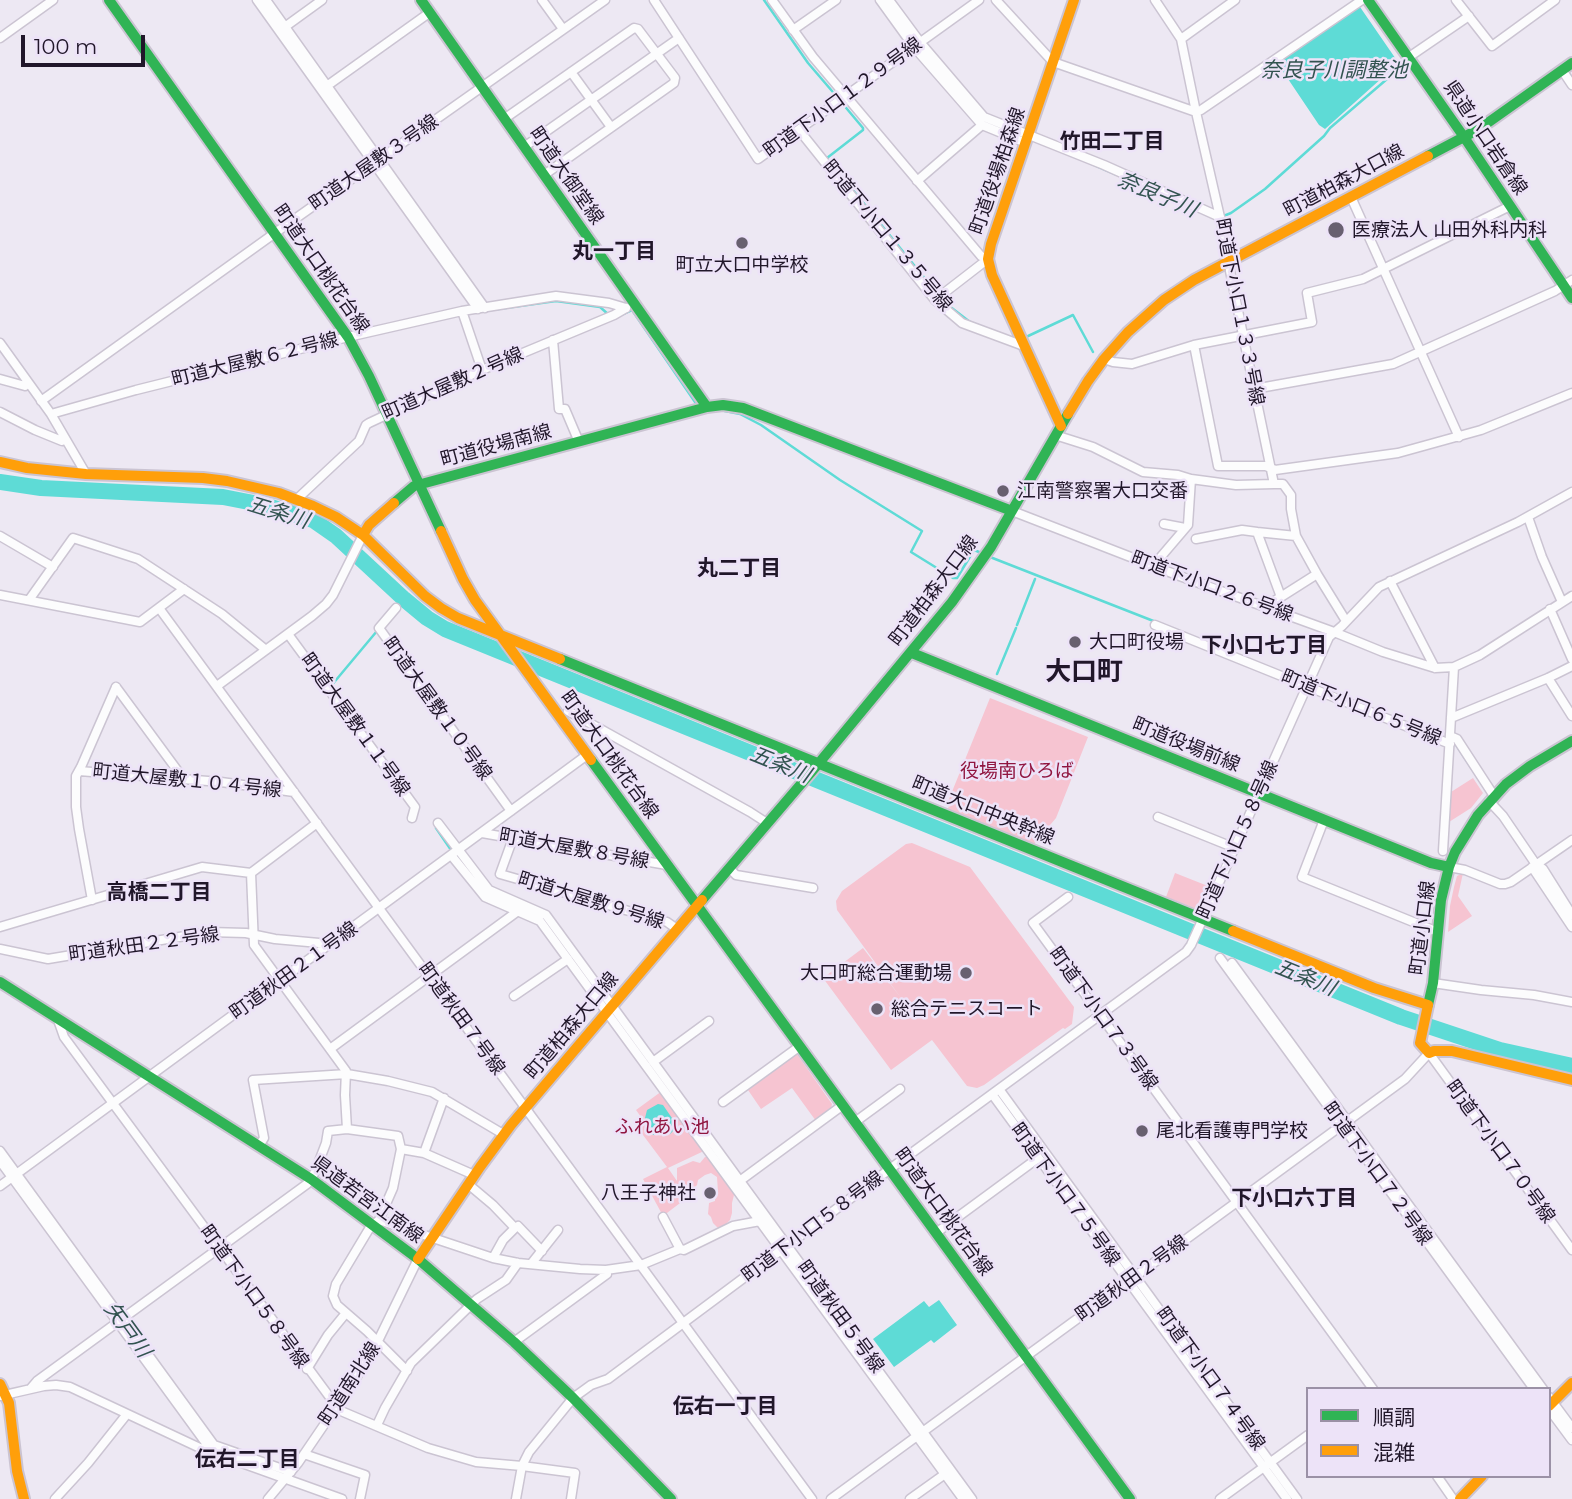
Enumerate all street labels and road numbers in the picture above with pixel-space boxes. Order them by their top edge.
street label: 町道下小口１２９号線 [759,33,927,163]
street label: 県道小口岩倉線 [1438,76,1532,200]
street label: 町道役場柏森線 [966,104,1030,238]
street label: 町道大屋敷３号線 [305,110,443,216]
street label: 町道大御堂線 [524,123,608,229]
street label: 町道柏森大口線 [1280,140,1408,222]
street label: 町道下小口１３５号線 [817,156,957,316]
street label: 町道大口桃花台線 [268,200,374,338]
street label: 町道下小口１３３号線 [1210,217,1268,407]
street label: 町道大屋敷６２号線 [169,328,341,392]
street label: 町道大屋敷２号線 [379,343,527,425]
street label: 町道役場南線 [438,420,554,472]
street label: 町道柏森大口線 [885,531,983,651]
street label: 町道下小口２６号線 [1128,547,1296,627]
street label: 町道大屋敷１０号線 [378,633,496,785]
street label: 町道大屋敷１１号線 [296,649,414,801]
street label: 町道下小口６５号線 [1277,665,1445,751]
street label: 町道大口桃花台線 [555,687,663,823]
street label: 町道役場前線 [1129,713,1243,777]
street label: 町道下小口５８号線 [1193,757,1283,923]
street label: 町道大屋敷１０４号線 [91,760,283,802]
street label: 町道大口中央幹線 [908,772,1058,850]
street label: 町道大屋敷８号線 [497,825,651,873]
street label: 町道大屋敷９号線 [515,868,667,934]
street label: 町道小口線 [1406,879,1440,977]
street label: 町道秋田２１号線 [226,917,362,1025]
street label: 町道秋田２２号線 [67,923,221,967]
street label: 町道下小口７３号線 [1044,943,1162,1095]
street label: 町道秋田７号線 [413,958,509,1080]
street label: 町道柏森大口線 [521,968,623,1084]
street label: 町道下小口７０号線 [1441,1076,1559,1228]
street label: 町道下小口７２号線 [1318,1098,1436,1250]
street label: 町道下小口７５号線 [1006,1119,1124,1271]
street label: 町道大口桃花台線 [889,1144,997,1280]
street label: 県道若宮江南線 [306,1152,428,1248]
street label: 町道下小口５８号線 [738,1166,888,1288]
street label: 町道下小口５８号線 [195,1221,313,1373]
street label: 町道秋田２号線 [1071,1231,1193,1327]
street label: 町道秋田５号線 [792,1256,888,1378]
street label: 町道下小口７４号線 [1151,1303,1269,1455]
street label: 町道南北線 [315,1338,385,1430]

